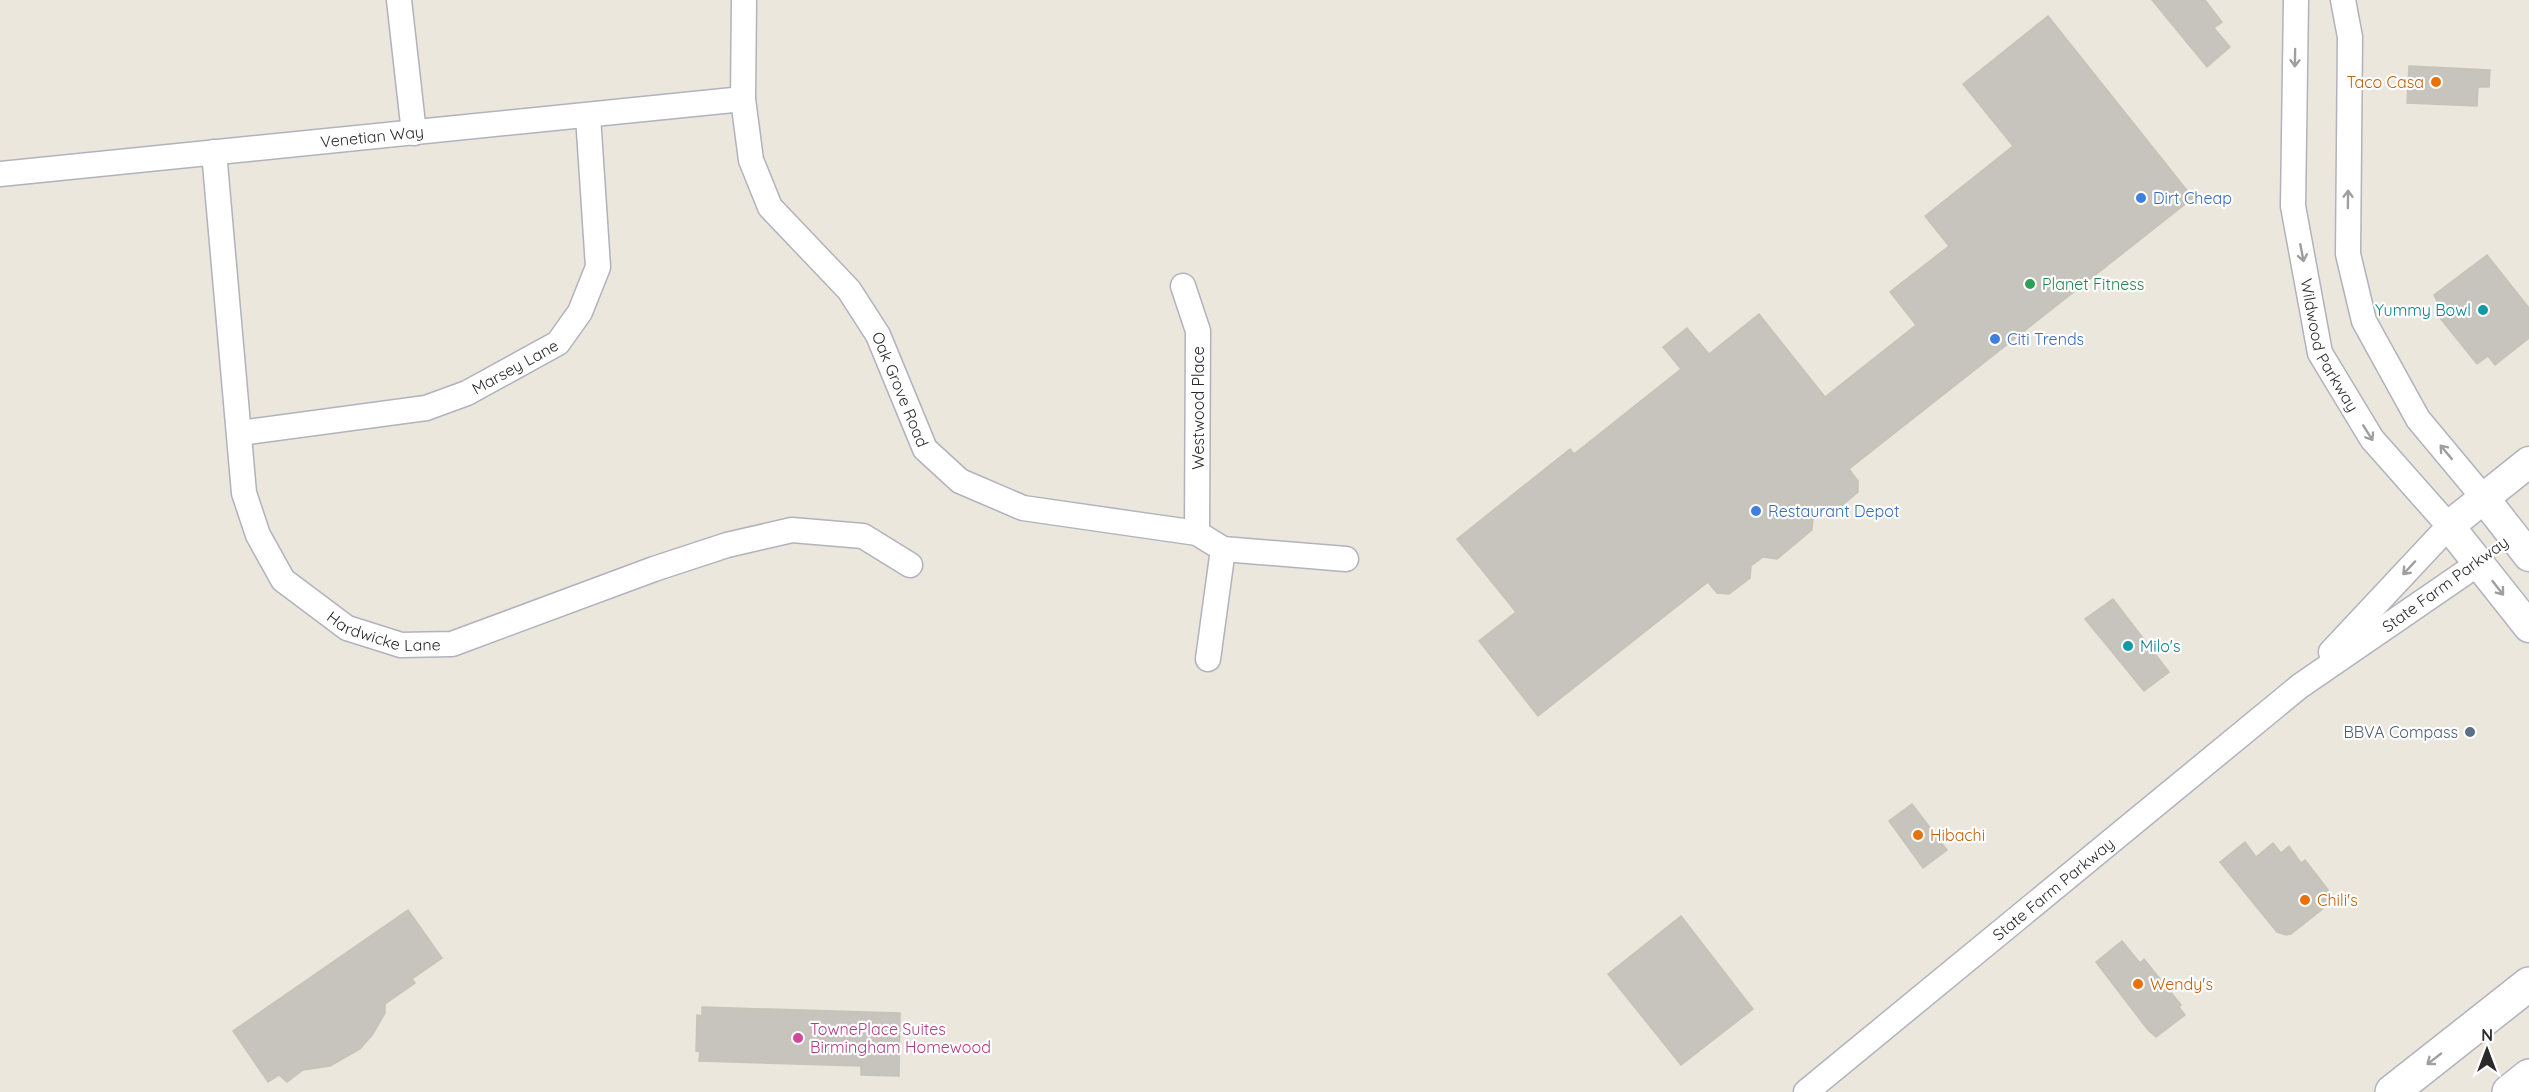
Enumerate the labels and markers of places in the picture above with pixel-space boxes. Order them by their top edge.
place label: Taco Casa [2346,72,2424,92]
marker: Taco Casa [2429,75,2443,89]
place label: Dirt Cheap [2153,188,2232,208]
marker: Dirt Cheap [2134,191,2148,205]
place label: Planet Fitness [2042,274,2144,294]
marker: Planet Fitness [2023,277,2037,291]
place label: Yummy Bowl [2375,300,2471,320]
marker: Yummy Bowl [2476,303,2490,317]
place label: Citi Trends [2007,329,2084,349]
marker: Citi Trends [1988,332,2002,346]
place label: Restaurant Depot [1768,501,1899,521]
marker: Restaurant Depot [1749,504,1763,518]
place label: Milo's [2140,636,2180,656]
marker: Milo's [2121,639,2135,653]
place label: BBVA Compass [2343,722,2458,742]
marker: BBVA Compass [2463,725,2477,739]
place label: Hibachi [1930,825,1985,845]
marker: Hibachi [1911,828,1925,842]
place label: Chili's [2317,890,2358,910]
marker: Chili's [2298,893,2312,907]
place label: Wendy's [2150,974,2213,994]
marker: Wendy's [2131,977,2145,991]
place label: TownePlace Suites Birmingham Homewood [810,1019,991,1057]
marker: TownePlace Suites Birmingham Homewood [791,1031,805,1045]

